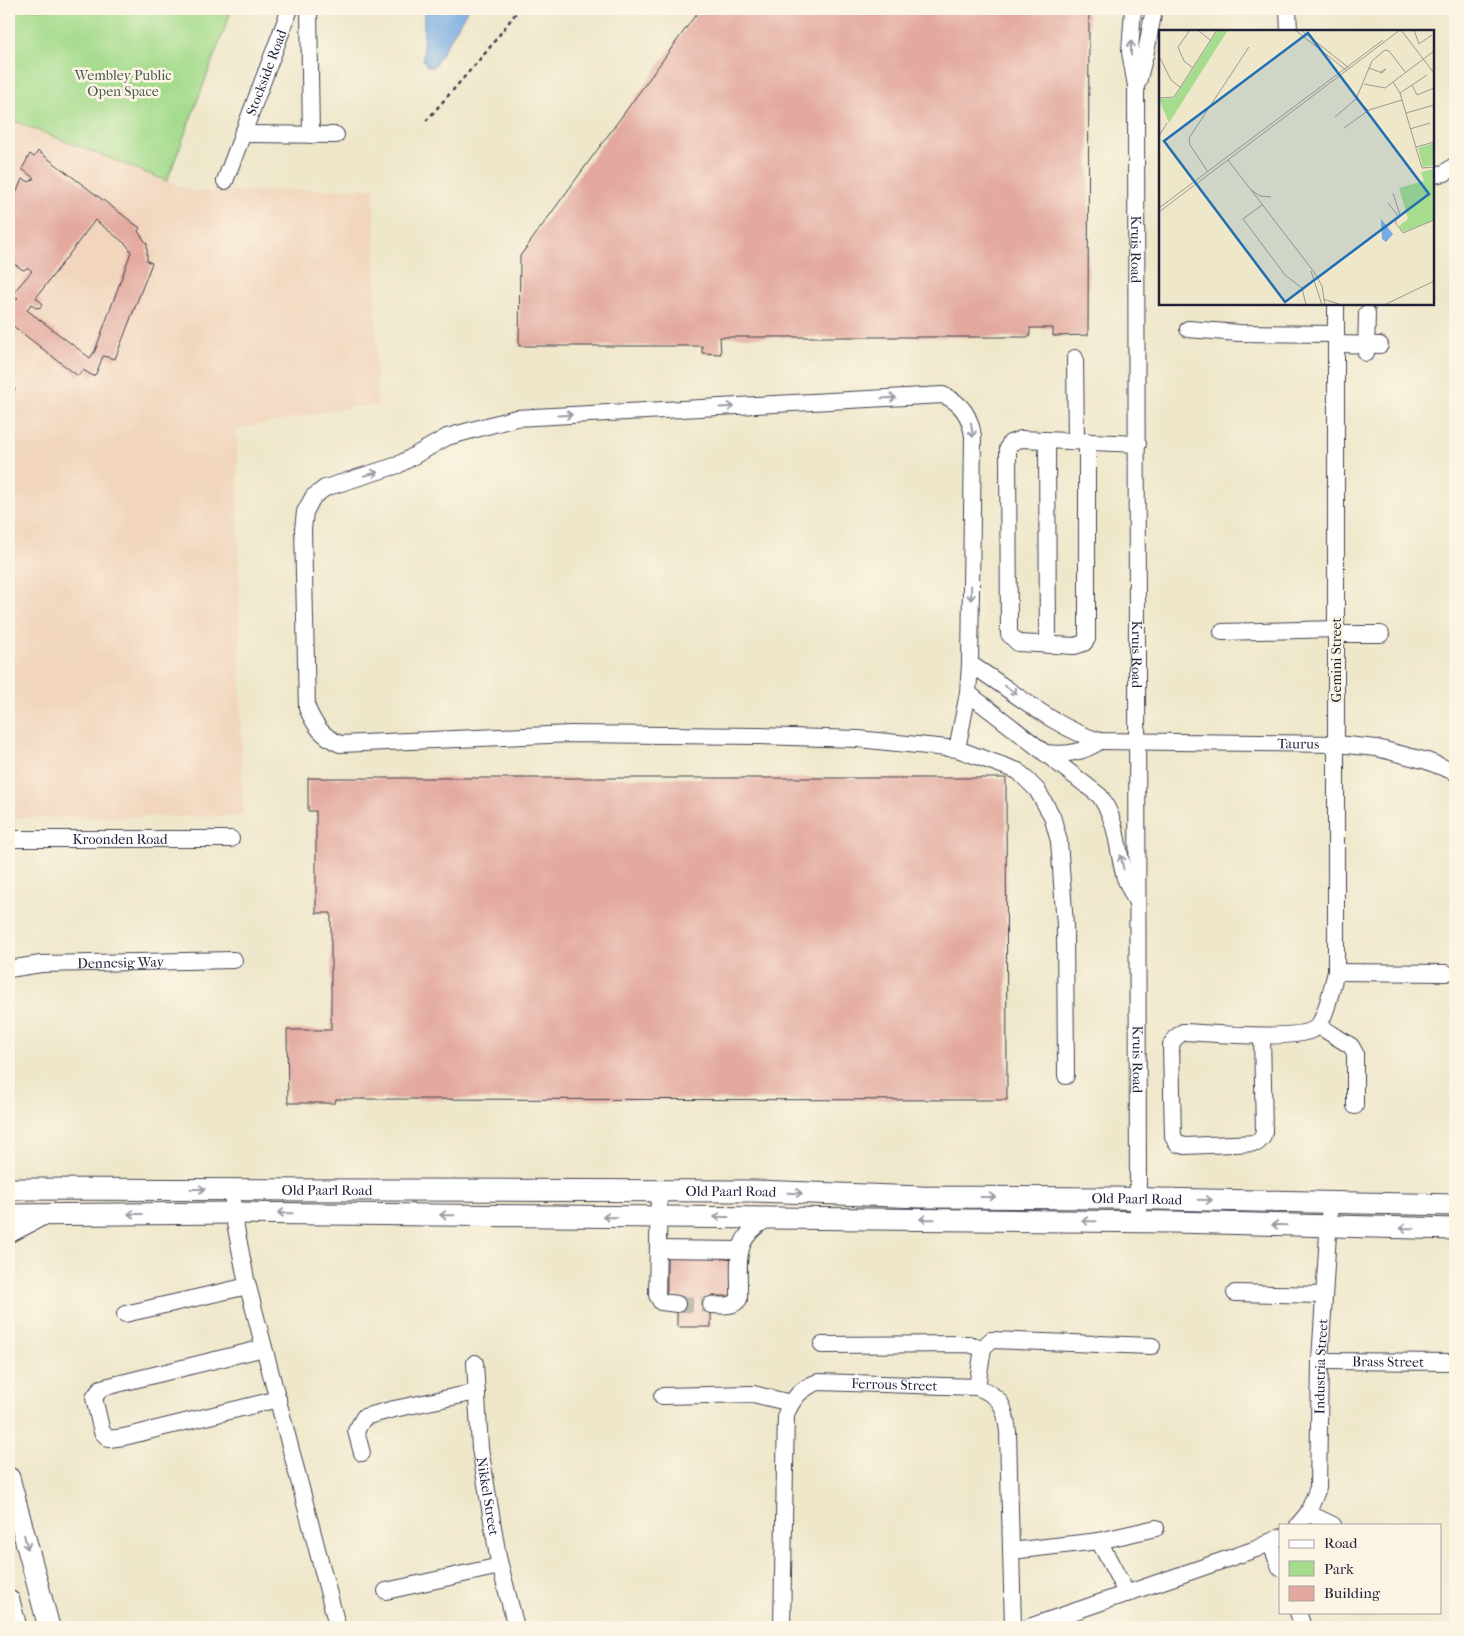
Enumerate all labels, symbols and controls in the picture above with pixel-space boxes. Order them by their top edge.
street label: Stockside Road [243,27,291,118]
inset map [1159,30,1434,305]
one-way arrow [1126,40,1136,56]
park label: Wembley Public Open Space [73,67,172,100]
street label: Kruis Road [1127,216,1144,284]
one-way arrow [881,393,897,403]
one-way arrow [719,402,735,411]
one-way arrow [556,411,572,420]
one-way arrow [967,422,977,438]
one-way arrow [363,469,379,478]
one-way arrow [966,584,976,600]
street label: Gemini Street [1328,618,1345,702]
street label: Kruis Road [1128,621,1145,689]
one-way arrow [1004,685,1018,695]
street label: Taurus [1277,735,1319,753]
street label: Kroonden Road [72,831,168,848]
one-way arrow [1117,854,1126,870]
street label: Dennesig Way [77,953,165,972]
street label: Kruis Road [1129,1026,1146,1094]
street label: Old Paarl Road [282,1182,373,1199]
street label: Old Paarl Road [686,1183,777,1201]
one-way arrow [190,1184,206,1194]
one-way arrow [786,1188,803,1198]
street label: Old Paarl Road [1091,1190,1183,1208]
one-way arrow [979,1192,995,1202]
one-way arrow [1197,1195,1213,1204]
one-way arrow [127,1209,144,1219]
one-way arrow [277,1209,293,1218]
one-way arrow [440,1210,456,1220]
one-way arrow [602,1212,618,1222]
one-way arrow [713,1212,730,1222]
one-way arrow [919,1215,935,1224]
one-way arrow [1082,1216,1098,1226]
one-way arrow [1271,1220,1288,1230]
one-way arrow [1399,1223,1415,1233]
street label: Industria Street [1311,1318,1332,1415]
street label: Brass Street [1352,1353,1424,1371]
street label: Ferrous Street [851,1375,938,1395]
street label: Nikkel Street [473,1456,502,1537]
legend [1279,1524,1442,1614]
one-way arrow [22,1534,31,1550]
text: Road [1324,1534,1358,1552]
text: Park [1324,1560,1354,1578]
text: Building [1324,1584,1381,1602]

